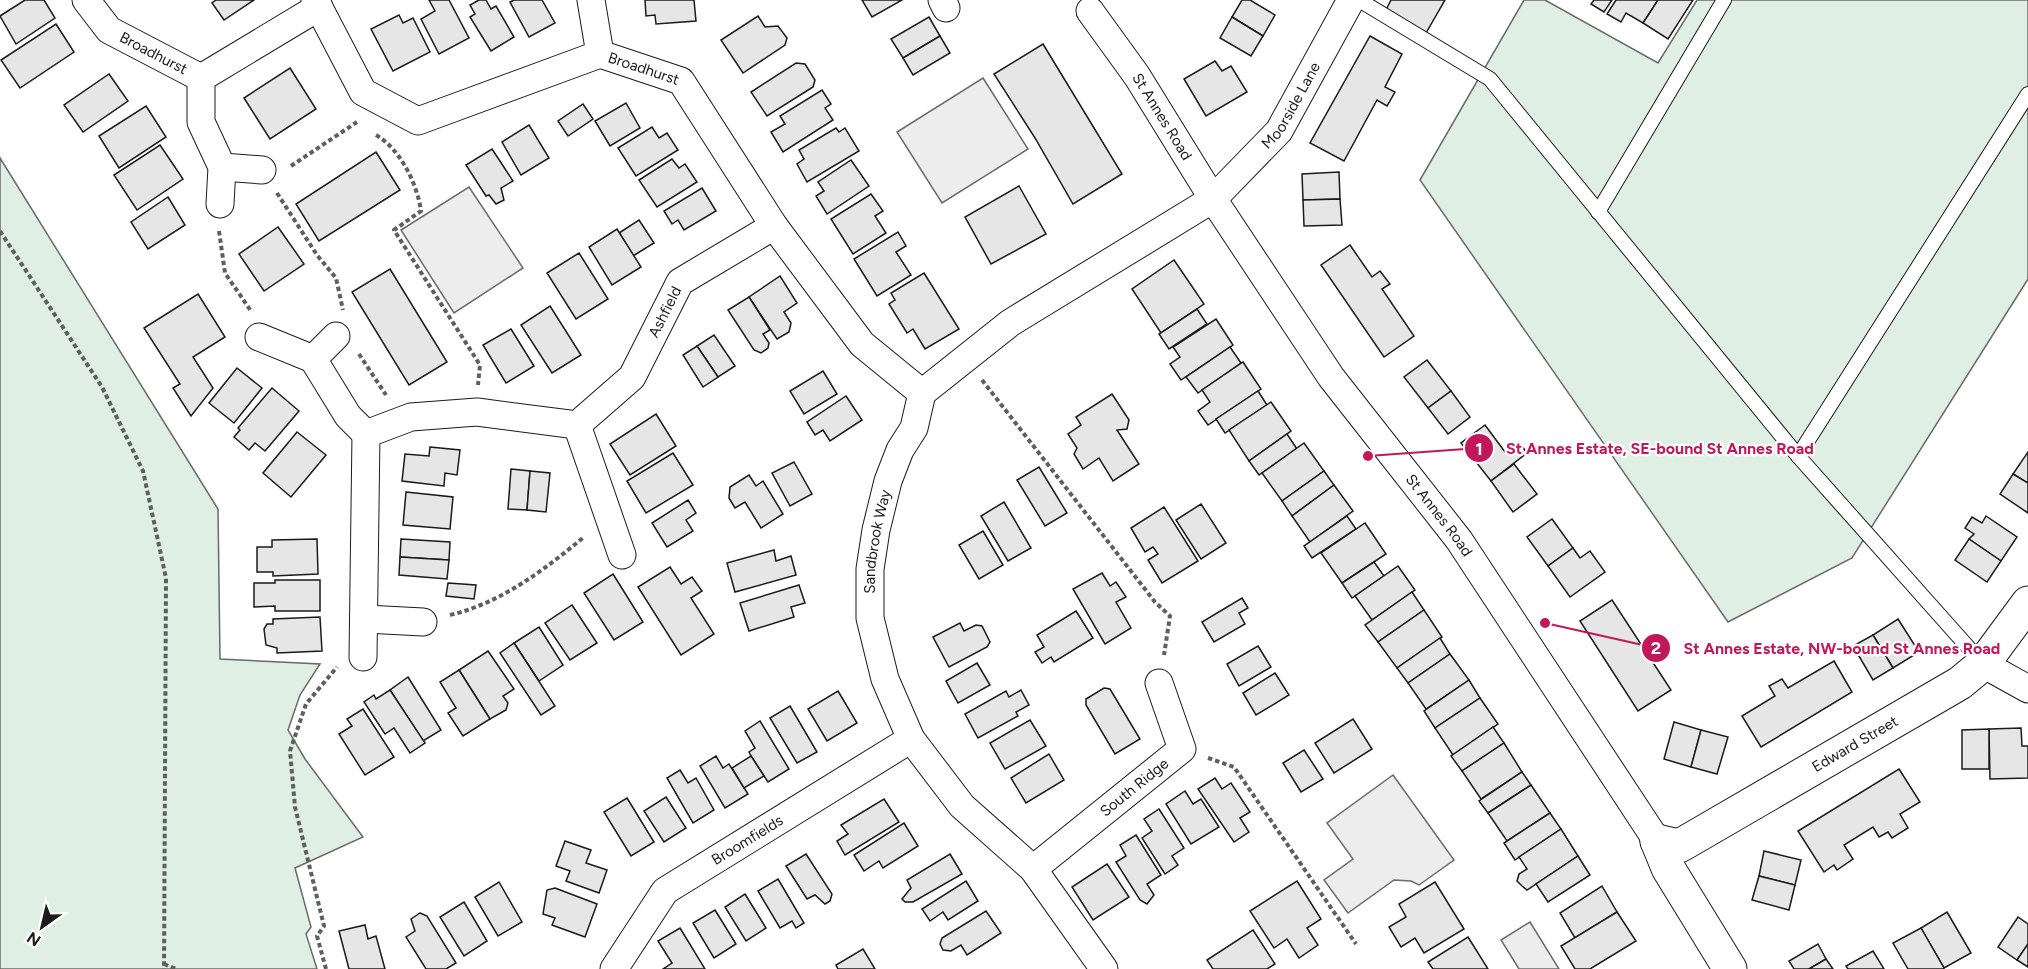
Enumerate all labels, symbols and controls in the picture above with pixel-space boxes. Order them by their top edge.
street label: Broadhurst [117,28,191,78]
street label: Broadhurst [606,48,682,89]
street label: Moorside Lane [1258,59,1324,153]
street label: St Annes Road [1128,70,1196,163]
street label: Ashfield [644,283,685,341]
callout: St Annes Estate, SE-bound St Annes Road [1464,431,1826,465]
text: 1 [1475,438,1483,460]
text: St Annes Estate, SE-bound St Annes Road [1506,439,1814,458]
street label: St Annes Road [1402,471,1476,560]
street label: Sandbrook Way [861,488,895,594]
callout: St Annes Estate, NW-bound St Annes Road [1641,631,2012,665]
text: 2 [1651,637,1661,659]
text: St Annes Estate, NW-bound St Annes Road [1684,639,2000,658]
street label: Edward Street [1809,712,1902,776]
street label: South Ridge [1096,754,1172,820]
street label: Broomfields [708,811,786,869]
north arrow [12,897,72,957]
text: N [23,928,44,950]

